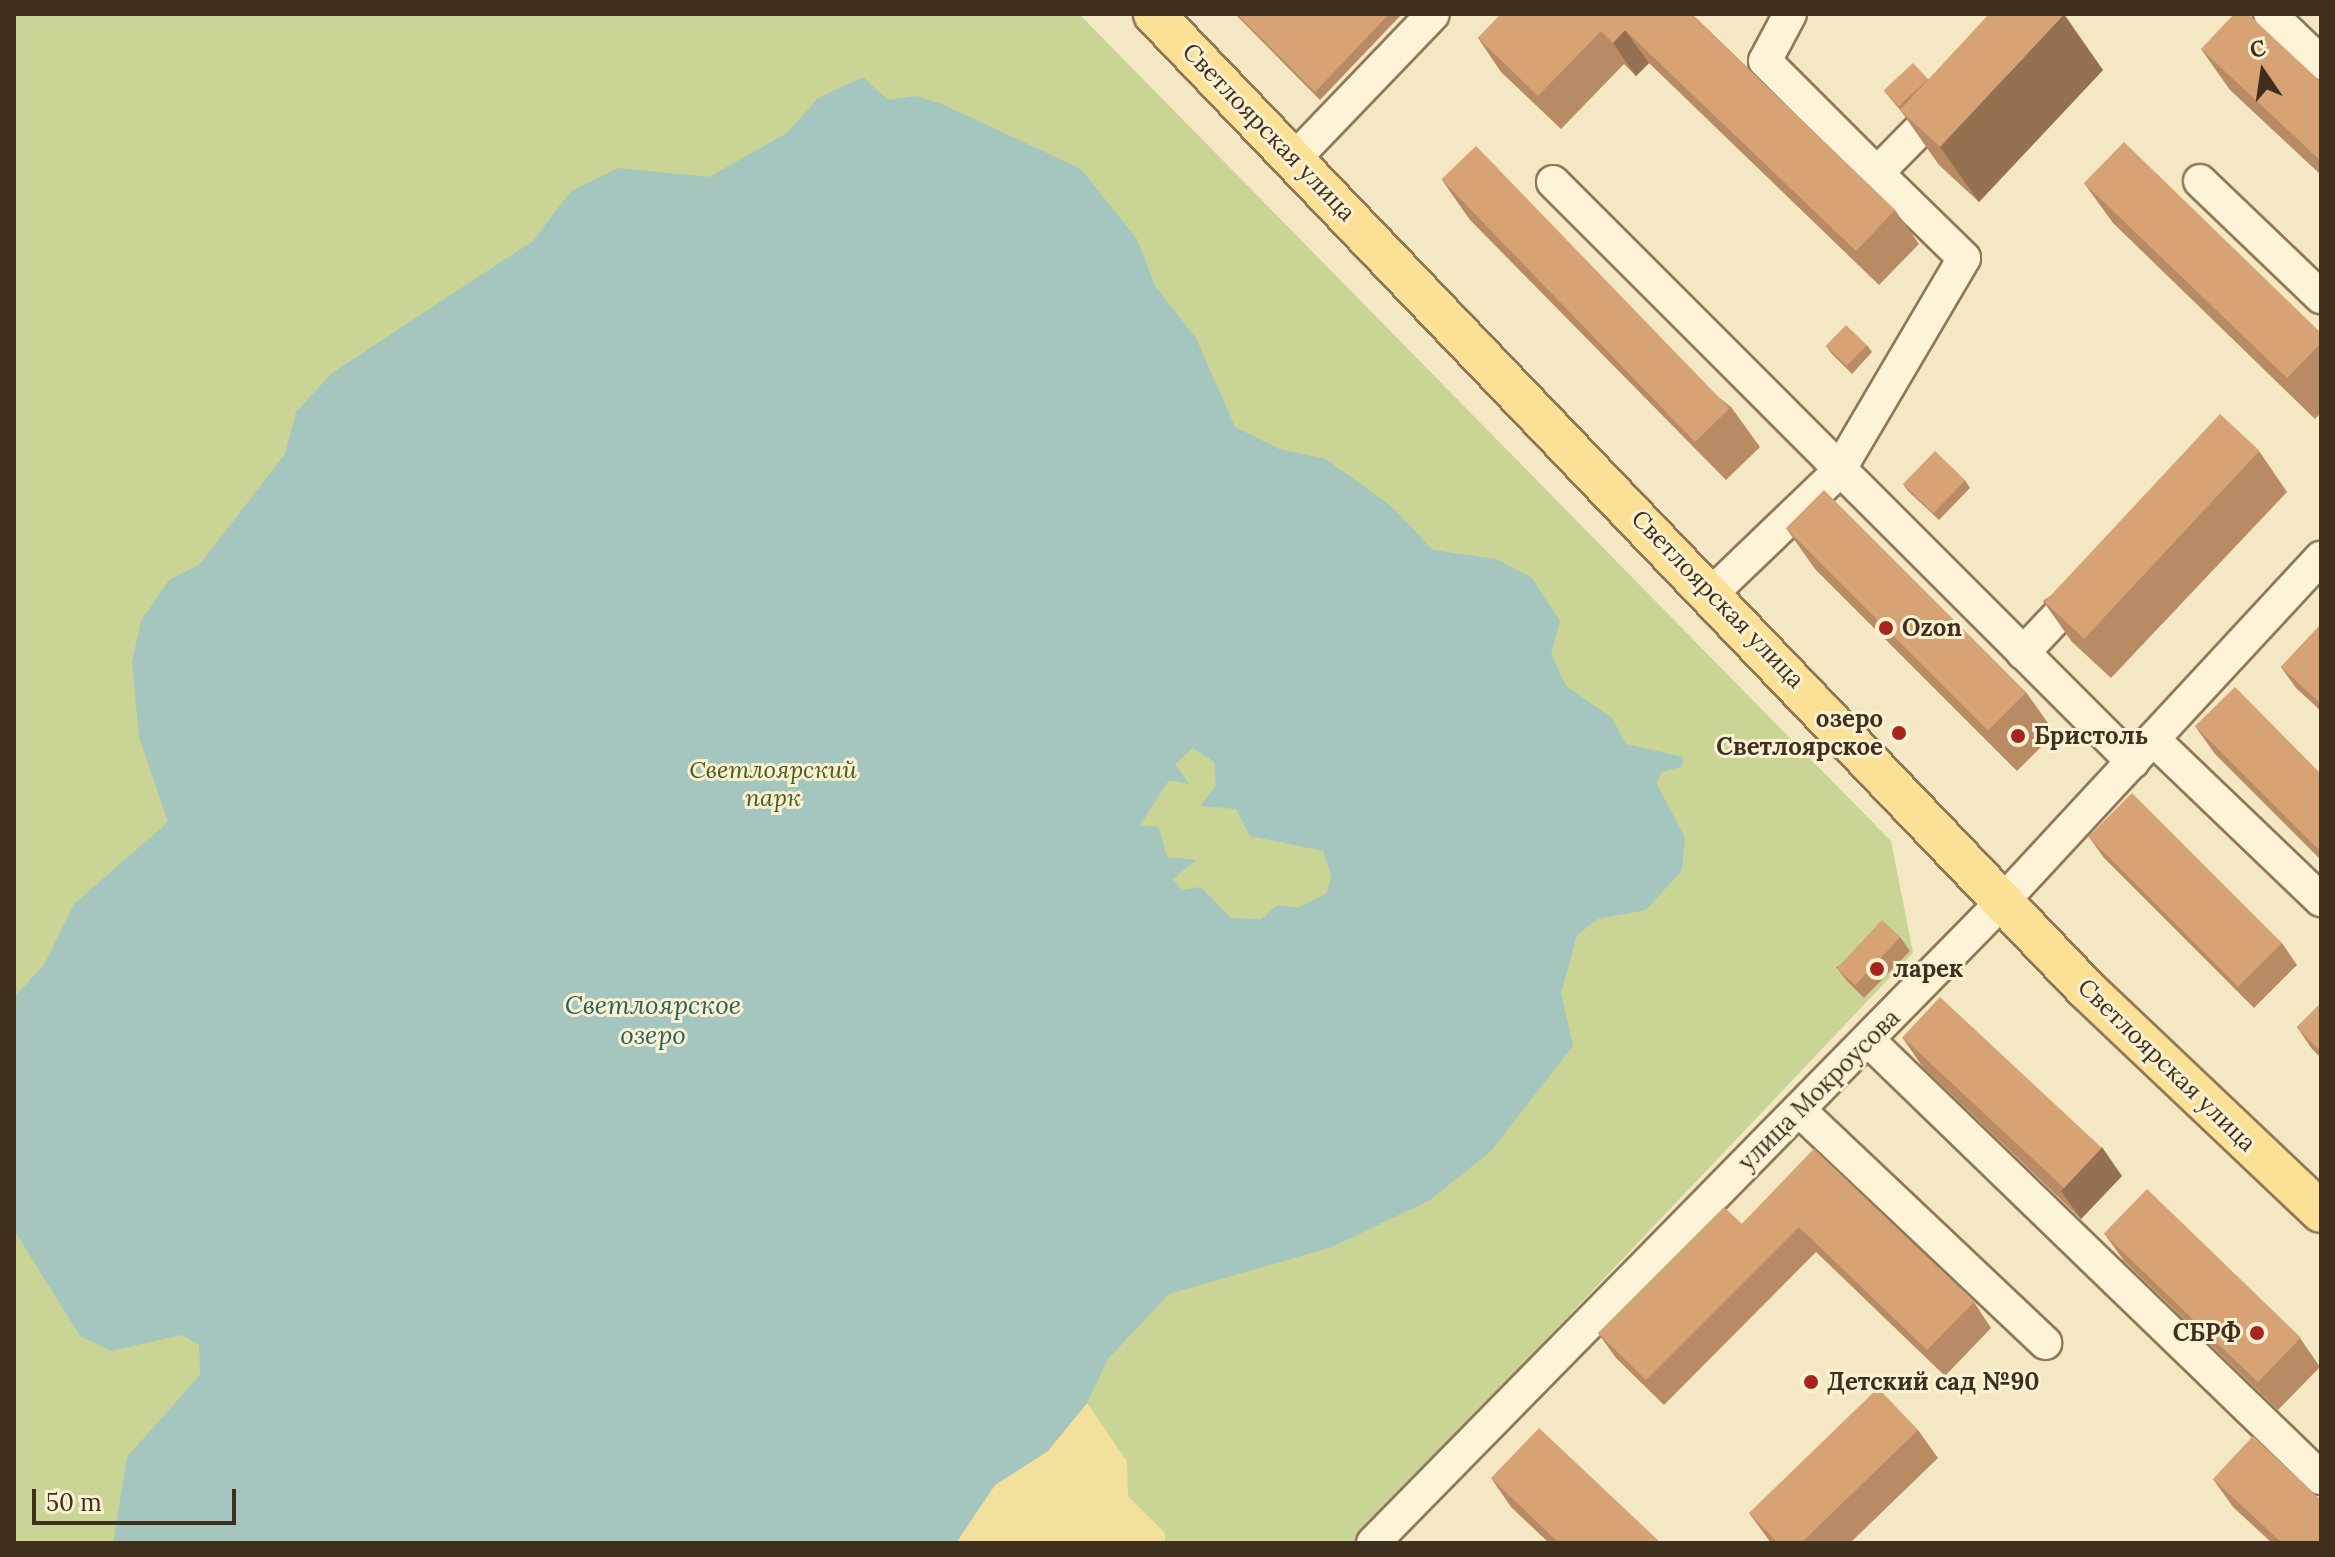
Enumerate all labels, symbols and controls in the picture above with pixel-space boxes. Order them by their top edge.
north arrow [2223,32,2303,112]
text: С [2247,33,2268,64]
street label: Светлоярская улица [1177,37,1361,227]
street label: Светлоярская улица [1626,504,1810,694]
place label: Ozon [1902,614,1962,642]
marker: Ozon [1877,619,1895,637]
place label: озеро Светлоярское [1716,705,1883,761]
place label: Бристоль [2034,722,2148,750]
marker: озеро Светлоярское [1890,724,1908,742]
marker: Бристоль [2009,727,2027,745]
park label: Светлоярский парк [689,756,857,812]
place label: ларек [1893,955,1963,983]
marker: ларек [1868,960,1886,978]
street label: Светлоярская улица [2072,973,2262,1157]
water label: Светлоярское озеро [565,989,741,1050]
street label: улица Мокроусова [1732,1003,1906,1177]
place label: СБРФ [2173,1319,2241,1347]
marker: СБРФ [2248,1324,2266,1342]
place label: Детский сад №90 [1827,1368,2040,1396]
marker: Детский сад №90 [1802,1373,1820,1391]
scale bar [36,1473,240,1523]
text: 50 m [46,1487,102,1518]

